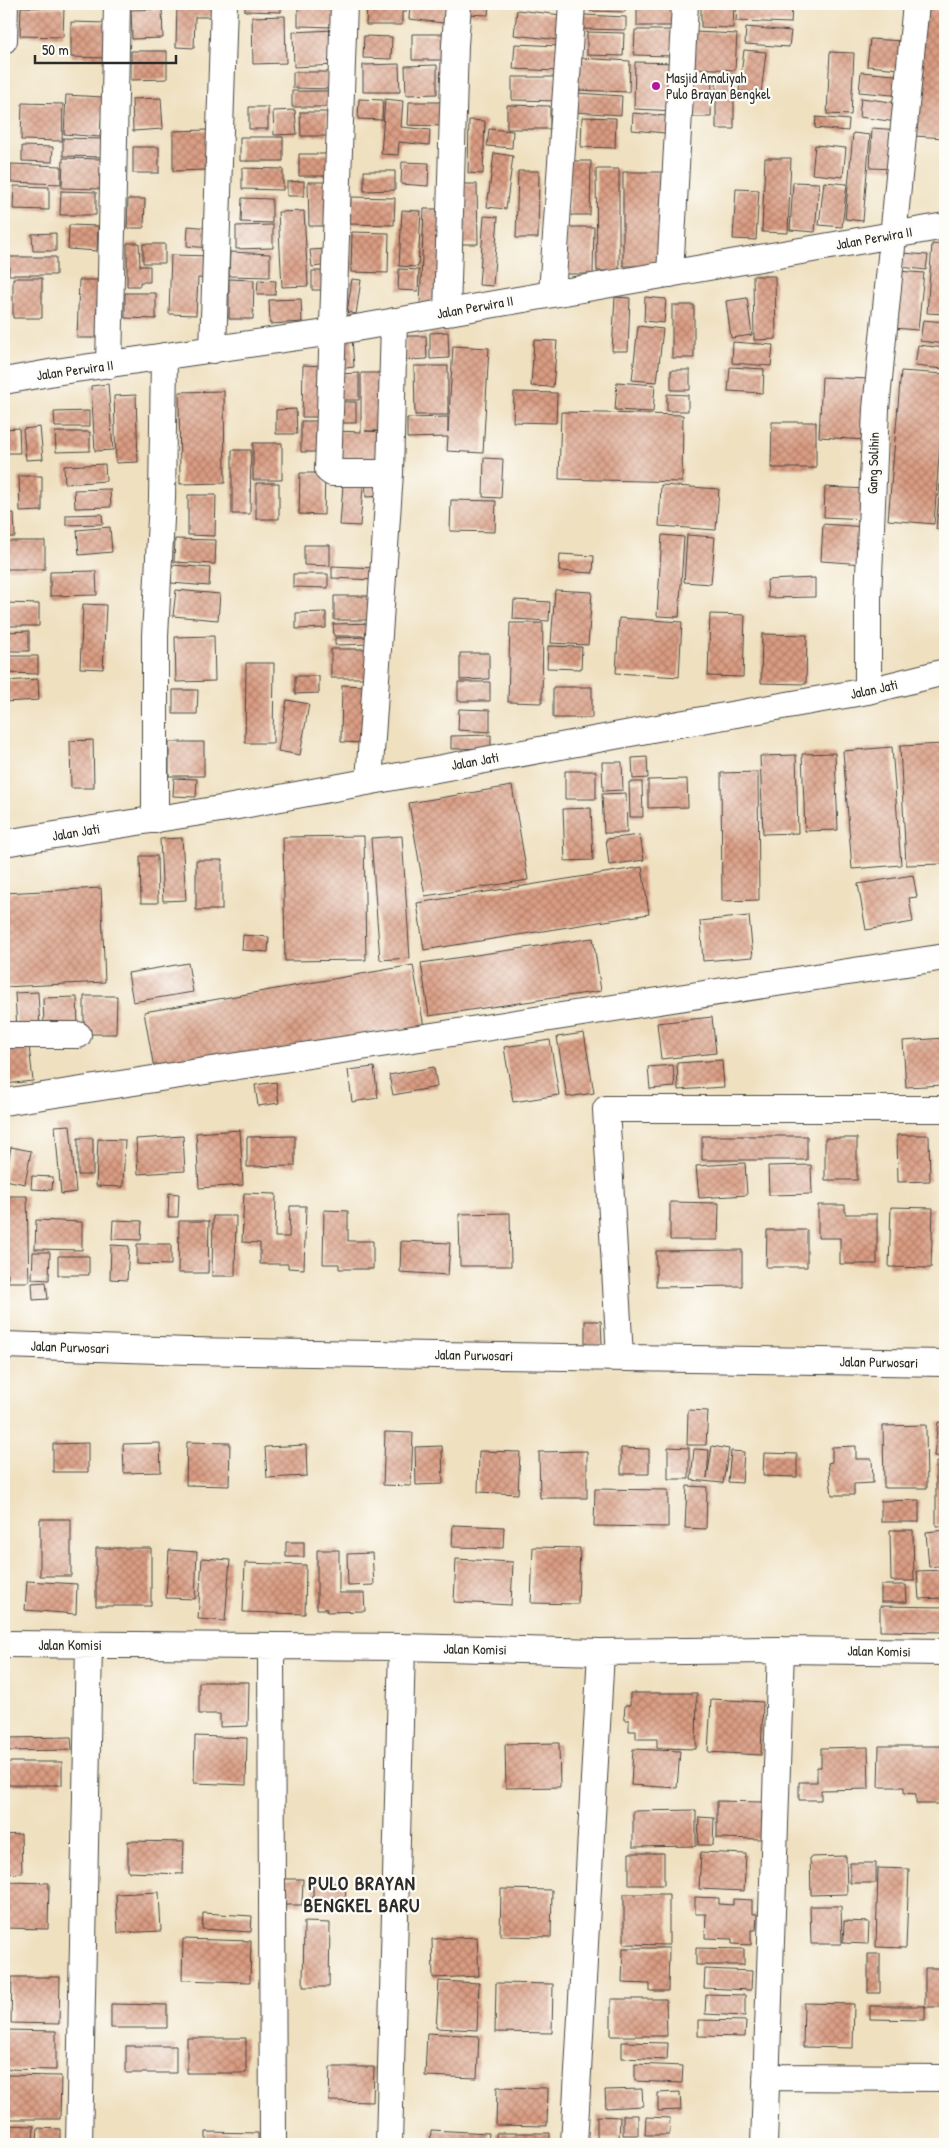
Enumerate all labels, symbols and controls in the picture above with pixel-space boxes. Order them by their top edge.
scale bar [35,32,176,64]
text: 50 m [42,39,69,60]
place label: Masjid Amaliyah Pulo Brayan Bengkel [666,68,770,104]
marker: Masjid Amaliyah Pulo Brayan Bengkel [650,80,662,92]
street label: Jalan Perwira II [834,221,914,254]
street label: Jalan Perwira II [435,290,515,323]
street label: Jalan Perwira II [35,355,115,384]
street label: Gang Solihin [862,432,884,494]
street label: Jalan Jati [848,674,899,703]
street label: Jalan Jati [450,747,500,774]
street label: Jalan Jati [51,818,101,845]
street label: Jalan Purwosari [30,1336,110,1357]
street label: Jalan Purwosari [435,1344,514,1365]
street label: Jalan Purwosari [840,1351,919,1372]
street label: Jalan Komisi [38,1635,102,1654]
street label: Jalan Komisi [443,1638,507,1659]
street label: Jalan Komisi [847,1640,911,1661]
district label: PULO BRAYAN BENGKEL BARU [303,1870,421,1918]

